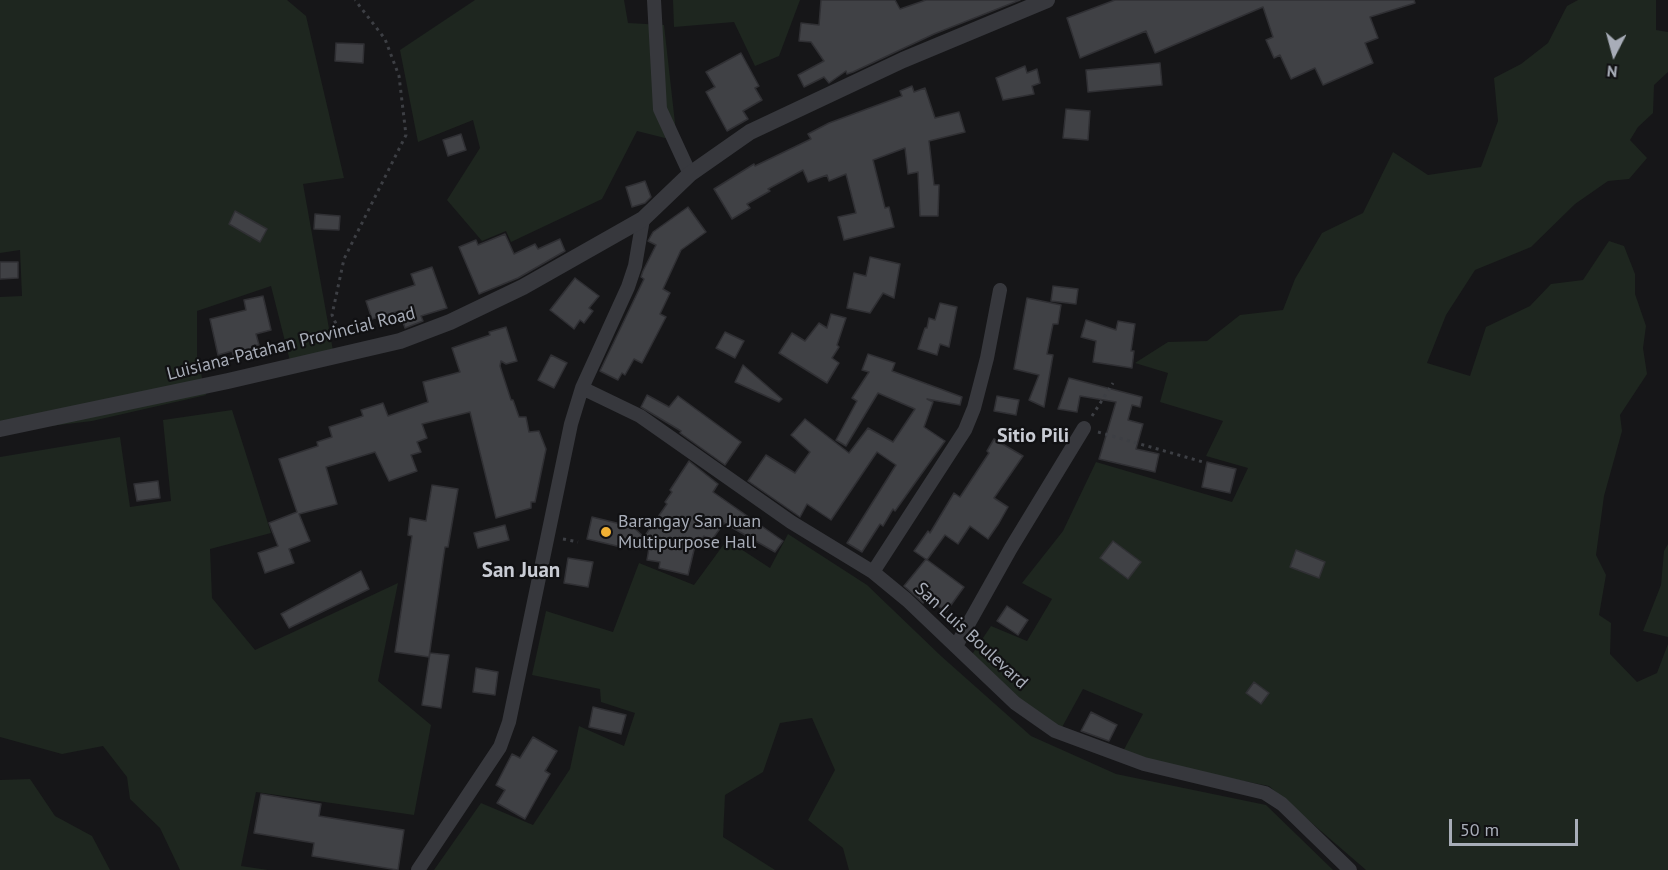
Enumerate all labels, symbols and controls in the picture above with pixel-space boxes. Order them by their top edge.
north arrow [1584,24,1644,84]
text: N [1606,61,1618,82]
street label: Luisiana-Patahan Provincial Road [165,303,417,385]
district label: Sitio Pili [997,424,1069,448]
place label: Barangay San Juan Multipurpose Hall [618,511,761,554]
marker: Barangay San Juan Multipurpose Hall [599,525,613,539]
district label: San Juan [482,558,560,584]
street label: San Luis Boulevard [910,578,1032,694]
scale bar [1452,807,1581,845]
text: 50 m [1460,818,1499,841]

